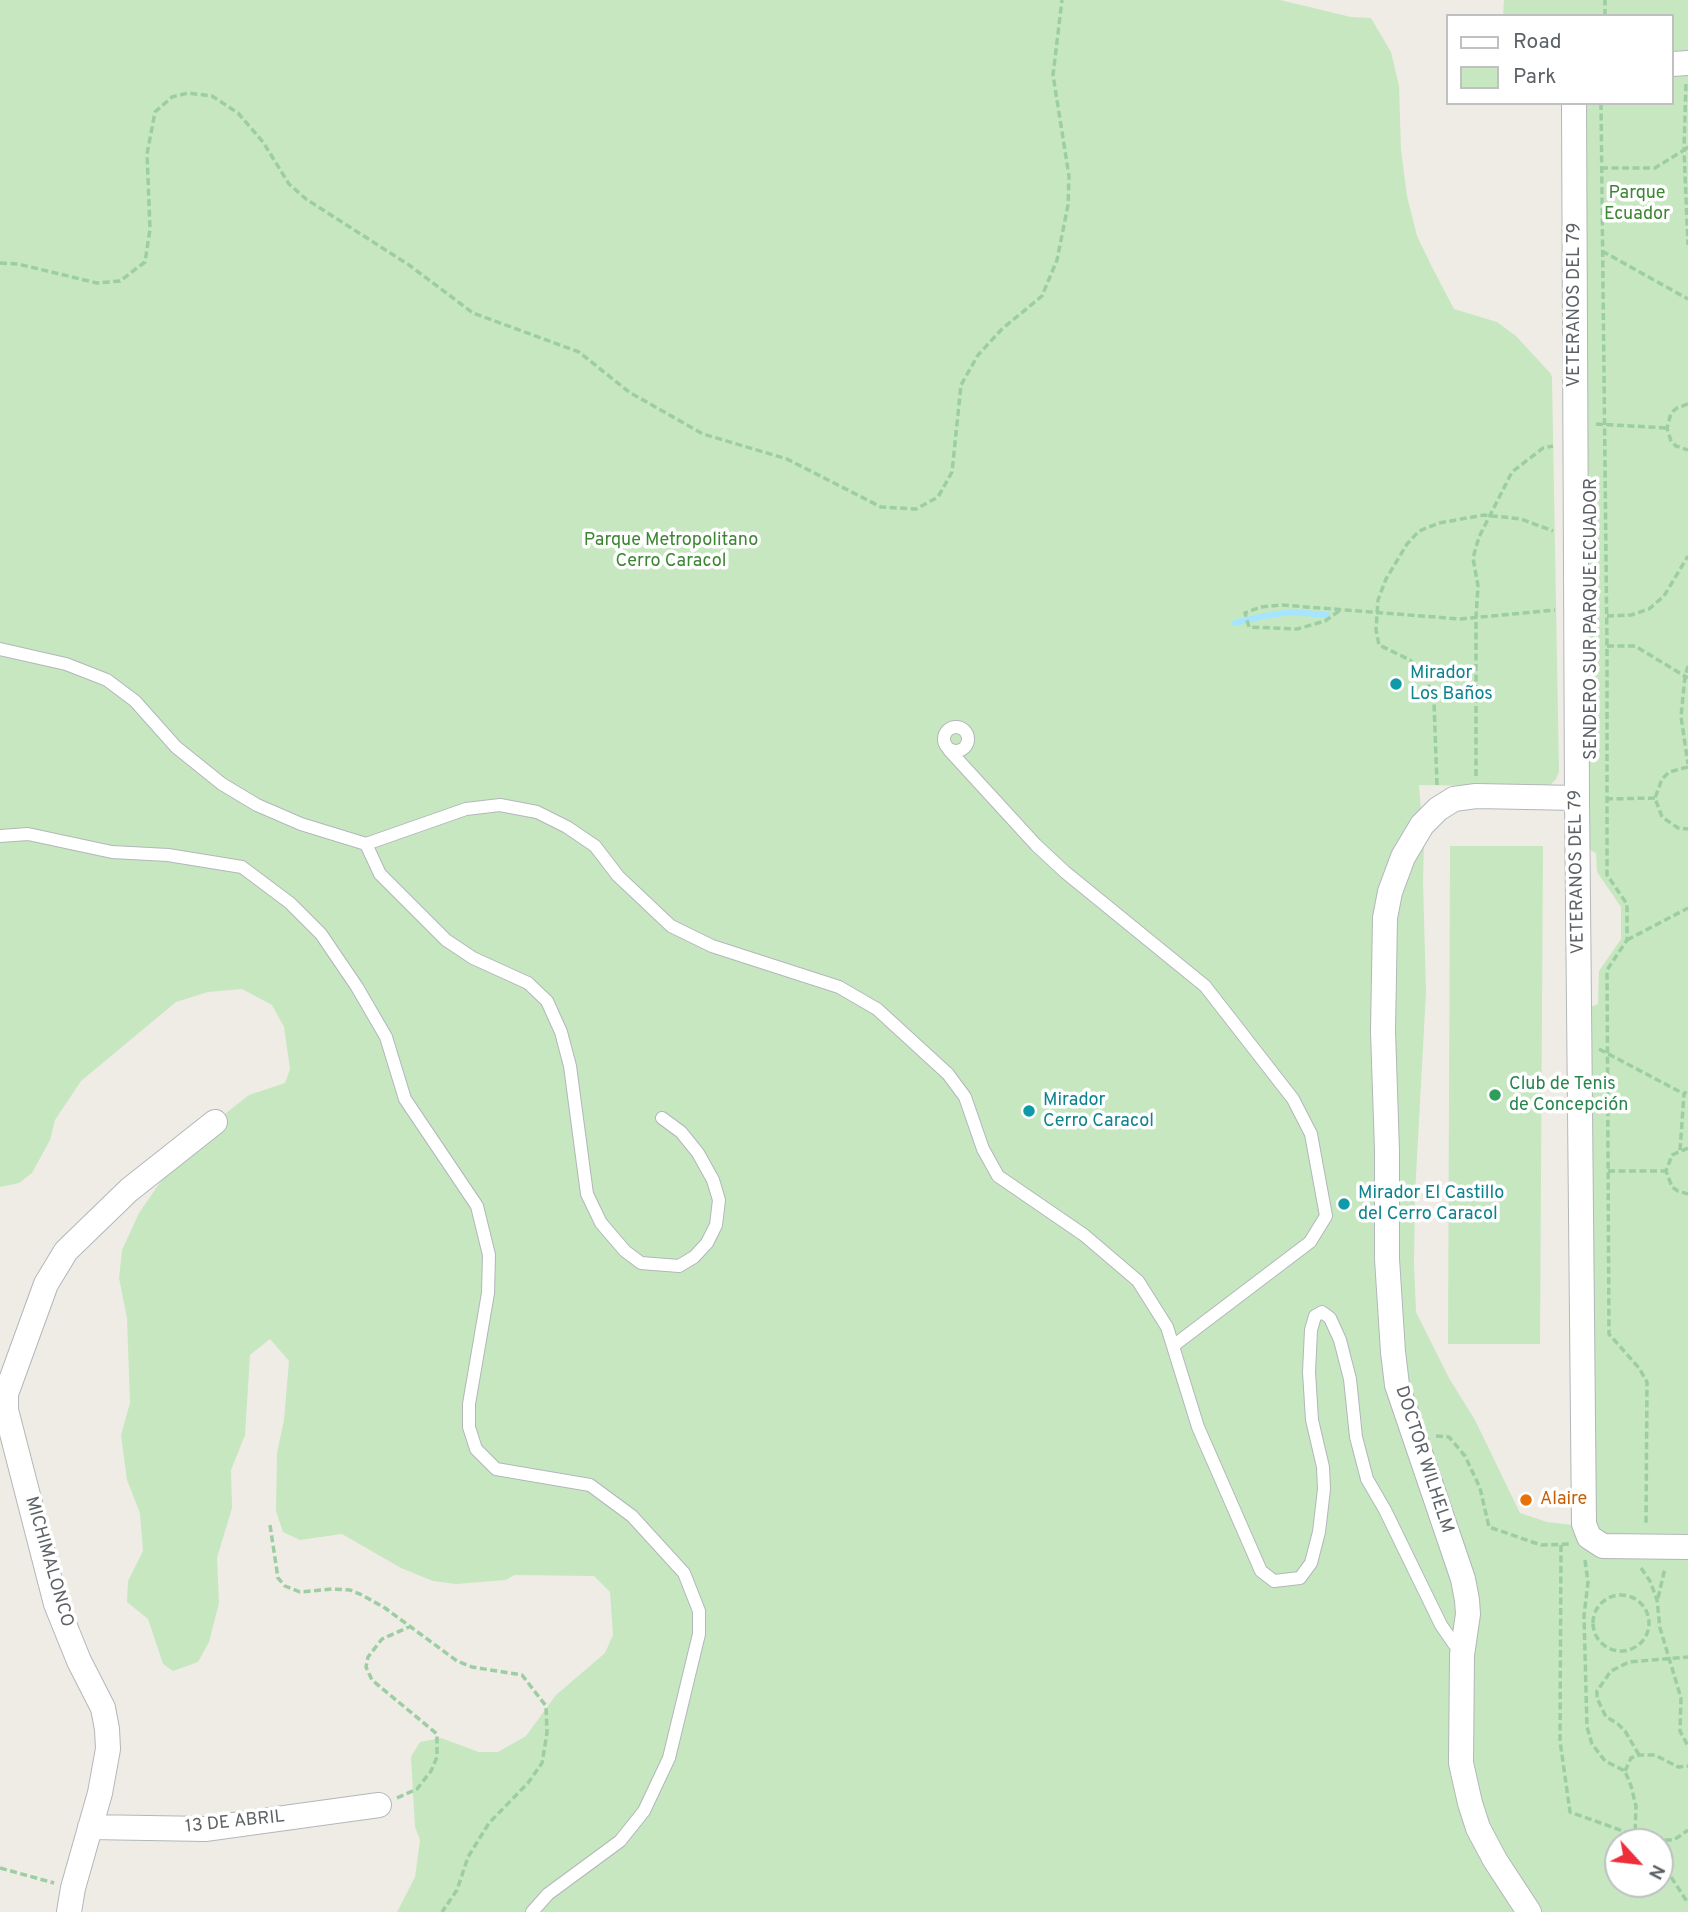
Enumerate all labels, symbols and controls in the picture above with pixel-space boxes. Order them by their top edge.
legend [1446,14,1674,105]
text: Road [1513,29,1562,56]
text: Park [1513,64,1556,91]
park label: Parque Ecuador [1604,183,1670,226]
street label: VETERANOS DEL 79 [1564,223,1586,387]
street label: SENDERO SUR PARQUE ECUADOR [1581,478,1603,760]
park label: Parque Metropolitano Cerro Caracol [584,530,758,572]
place label: Mirador Los Baños [1410,663,1493,706]
marker: Mirador Los Baños [1388,676,1404,692]
street label: VETERANOS DEL 79 [1566,789,1590,955]
place label: Club de Tenis de Concepción [1509,1074,1628,1116]
marker: Club de Tenis de Concepción [1487,1087,1503,1103]
place label: Mirador Cerro Caracol [1043,1090,1154,1132]
marker: Mirador Cerro Caracol [1021,1103,1037,1119]
place label: Mirador El Castillo del Cerro Caracol [1358,1183,1504,1226]
marker: Mirador El Castillo del Cerro Caracol [1336,1196,1352,1212]
street label: DOCTOR WILHELM [1389,1384,1457,1536]
place label: Alaire [1540,1489,1587,1511]
marker: Alaire [1518,1492,1534,1508]
street label: MICHIMALONCO [19,1494,77,1630]
street label: 13 DE ABRIL [184,1807,286,1839]
north arrow [1604,1828,1674,1898]
text: N [1642,1860,1670,1883]

